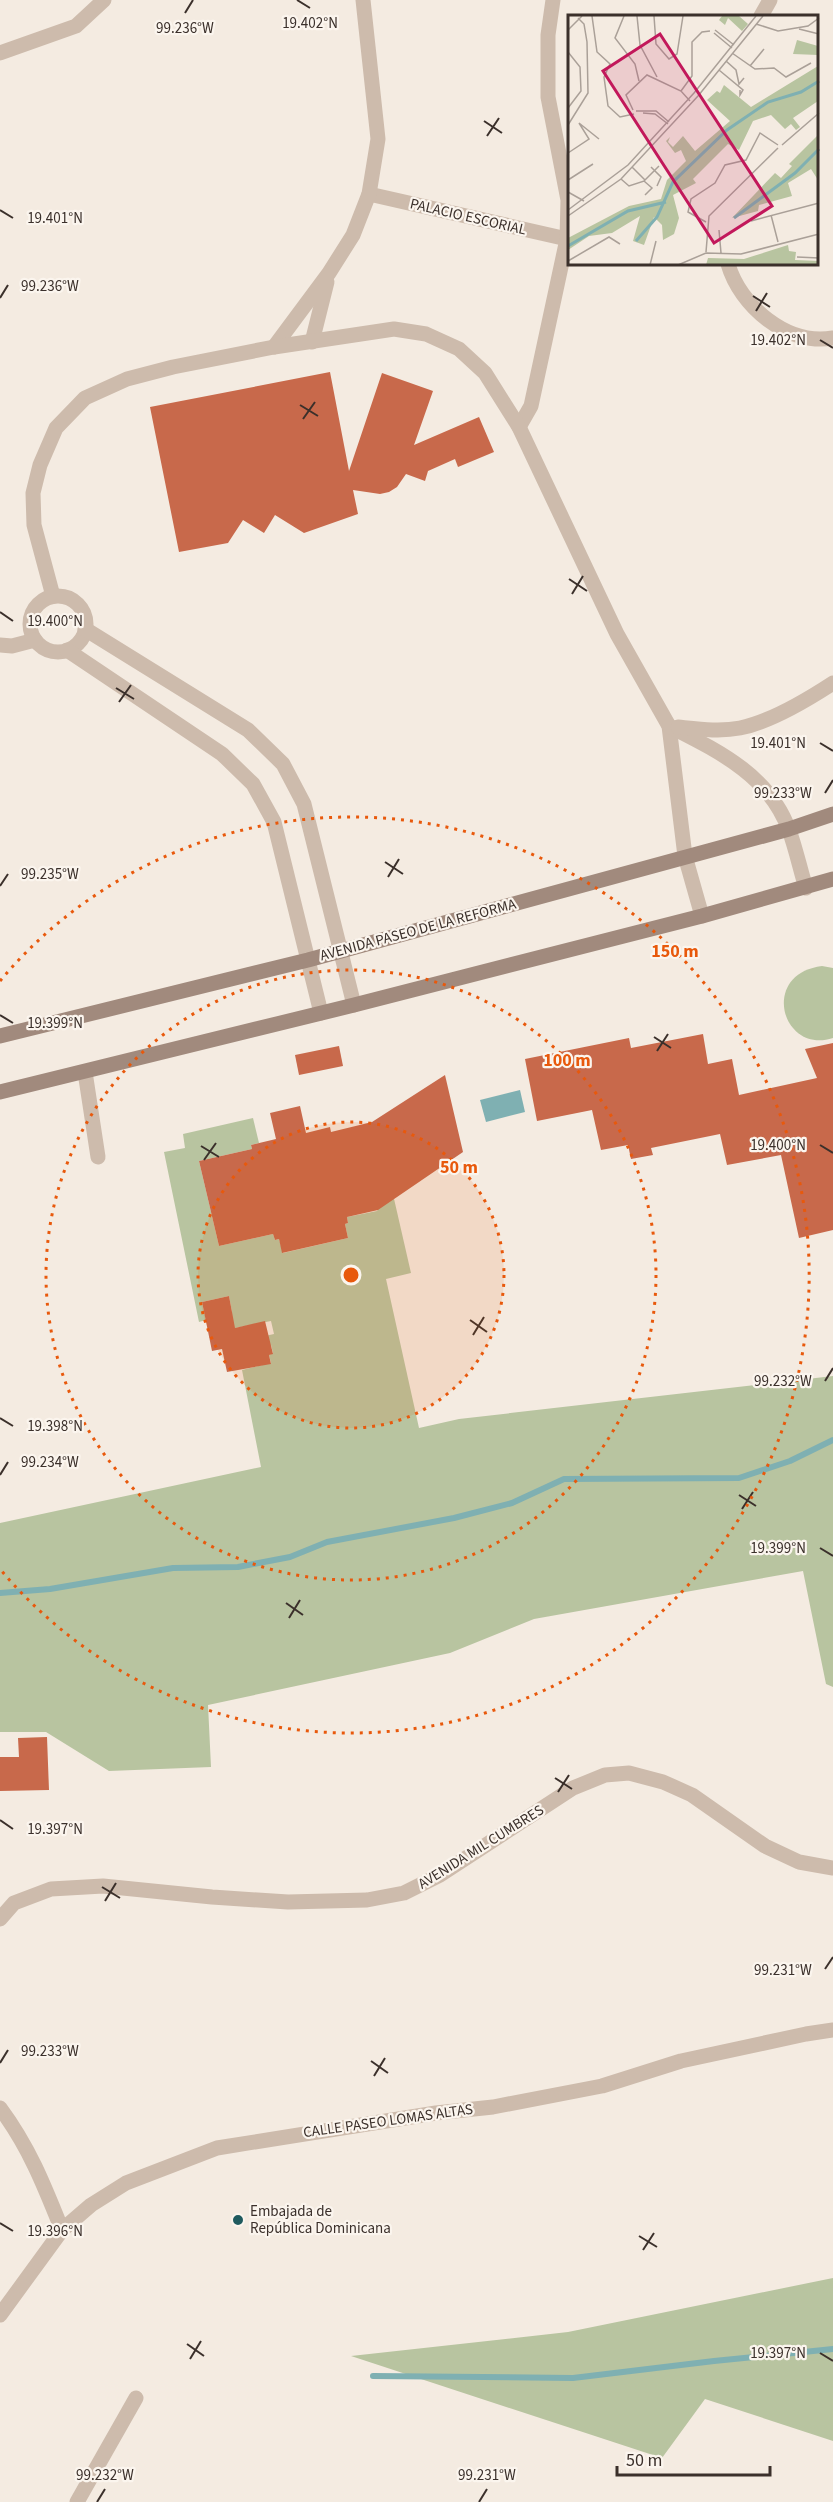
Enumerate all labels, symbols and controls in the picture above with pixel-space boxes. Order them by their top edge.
text: 19.402°N [282,13,338,34]
inset map [568,15,818,266]
text: 99.236°W [156,18,214,39]
street label: PALACIO ESCORIAL [408,193,528,241]
text: 19.401°N [27,208,83,229]
text: 99.236°W [21,276,79,297]
text: 19.402°N [750,330,806,351]
text: 19.400°N [27,611,83,632]
text: 19.401°N [750,733,806,754]
text: 99.233°W [754,783,812,804]
text: 99.235°W [21,864,79,885]
street label: AVENIDA PASEO DE LA REFORMA [318,893,519,966]
text: 150 m [651,939,699,964]
text: 19.399°N [27,1013,83,1034]
text: 100 m [543,1048,591,1073]
text: 19.400°N [750,1135,806,1156]
text: 50 m [440,1155,478,1180]
centre of rings [341,1265,361,1285]
text: 99.232°W [754,1371,812,1392]
text: 19.398°N [27,1416,83,1437]
text: 99.234°W [21,1452,79,1473]
text: 19.399°N [750,1538,806,1559]
street label: AVENIDA MIL CUMBRES [414,1800,548,1894]
text: 19.397°N [27,1819,83,1840]
text: 99.231°W [754,1960,812,1981]
text: 99.233°W [21,2041,79,2062]
street label: CALLE PASEO LOMAS ALTAS [302,2099,474,2143]
place label: Embajada de República Dominicana [250,2201,391,2239]
marker: Embajada de República Dominicana [231,2213,245,2227]
text: 19.396°N [27,2221,83,2242]
text: 19.397°N [750,2343,806,2364]
scale bar [617,2439,770,2477]
text: 50 m [626,2448,662,2473]
text: 99.232°W [76,2465,134,2486]
text: 99.231°W [458,2465,516,2486]

